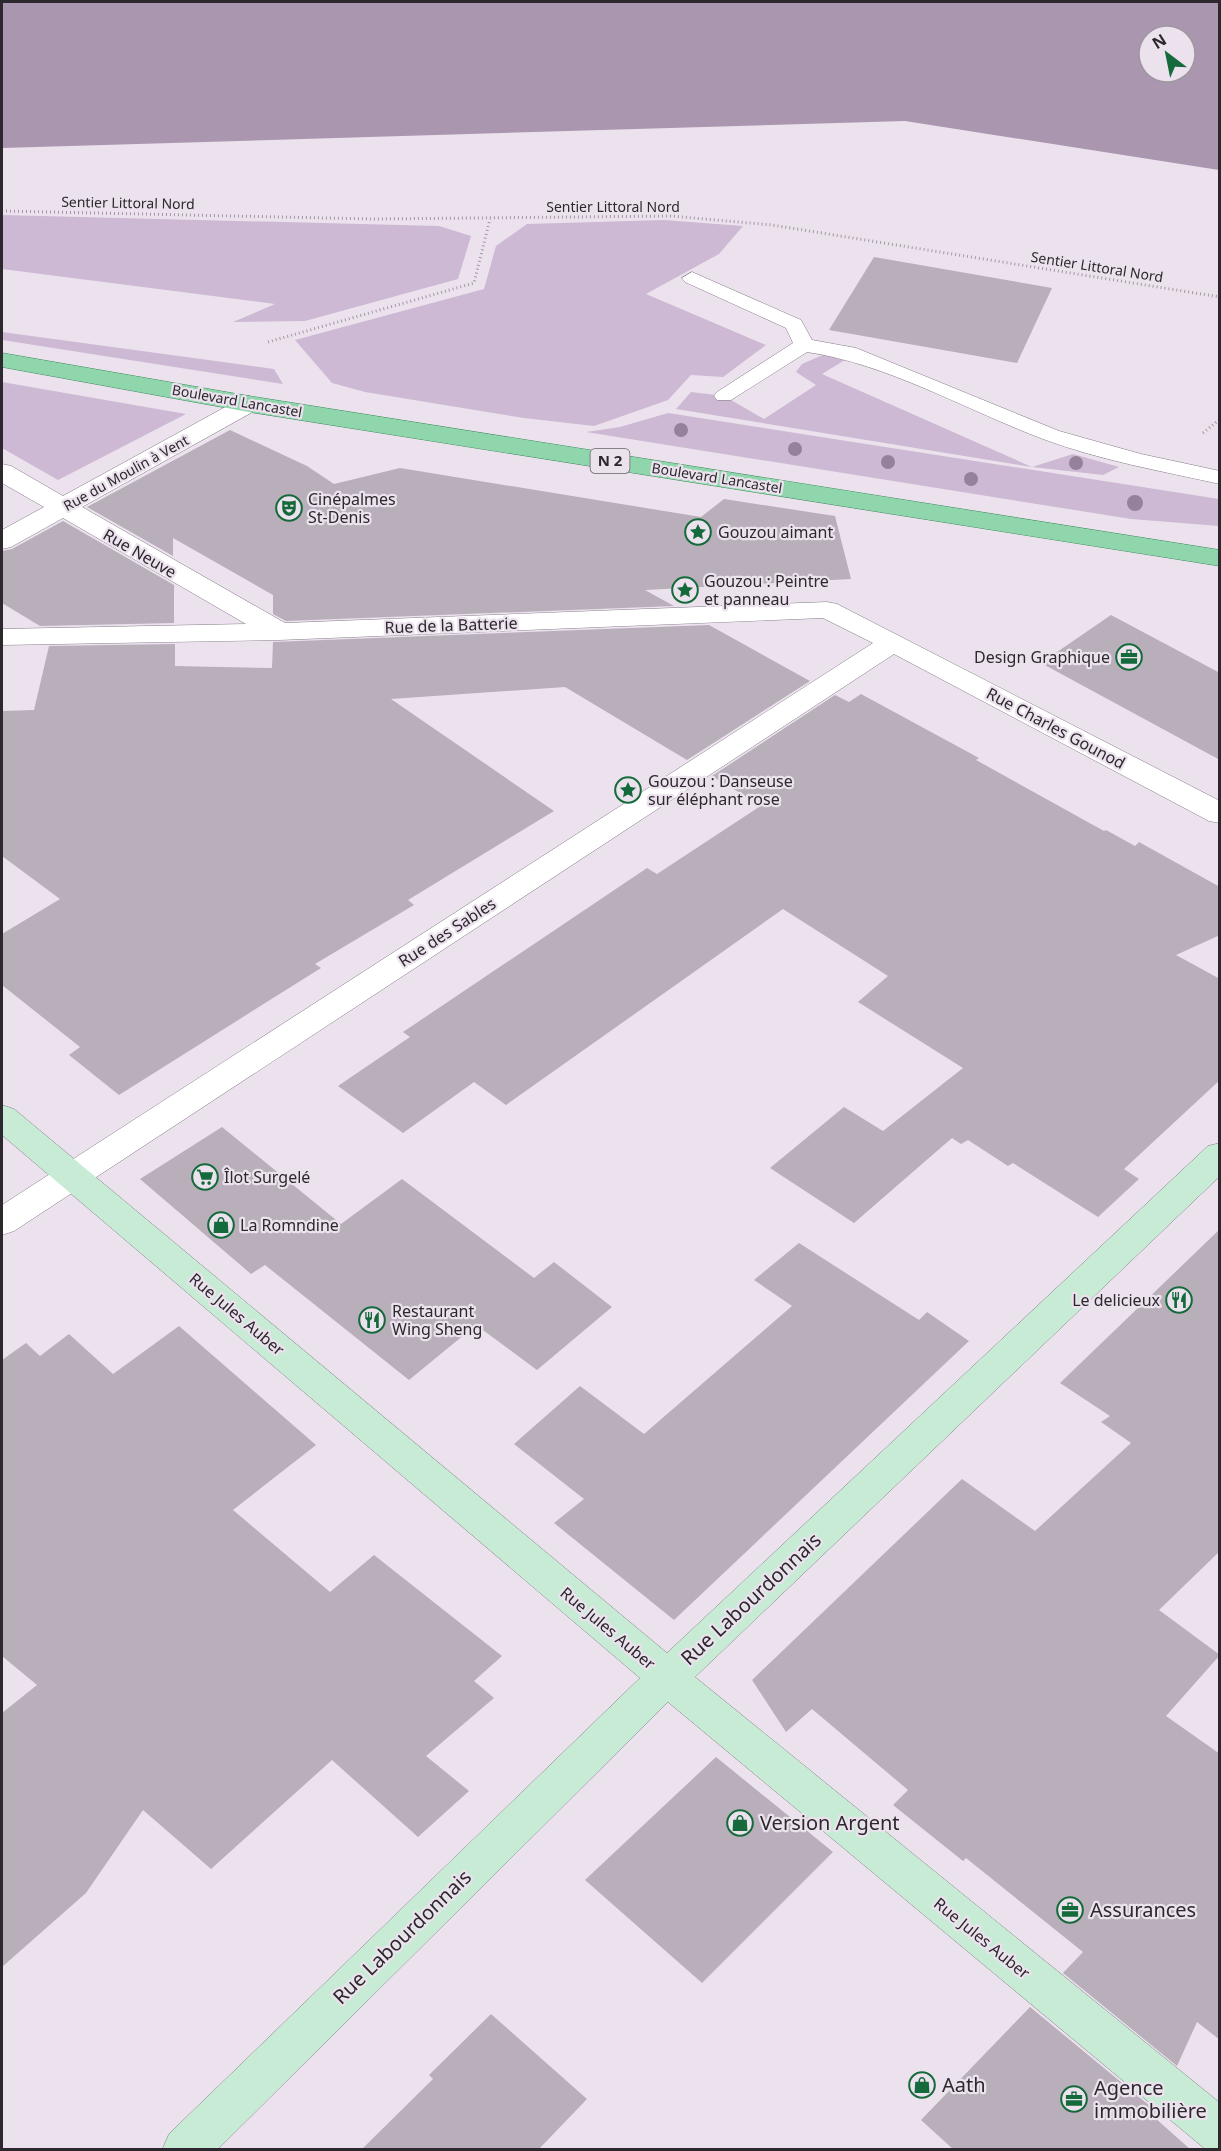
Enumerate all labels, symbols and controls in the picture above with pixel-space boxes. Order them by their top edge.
north arrow [1137,24,1197,84]
text: N [1148,29,1170,54]
street label: Sentier Littoral Nord [61,192,195,213]
street label: Sentier Littoral Nord [546,197,680,216]
street label: Sentier Littoral Nord [1030,247,1165,286]
street label: Boulevard Lancastel [171,380,304,421]
street label: Rue du Moulin à Vent [60,430,192,515]
road number: N 2 [590,449,630,473]
street label: Boulevard Lancastel [650,458,784,497]
place label: Cinépalmes St-Denis [308,488,396,528]
theatre icon: Cinépalmes St-Denis [274,493,304,523]
place icon: Gouzou aimant [683,517,713,547]
place label: Gouzou aimant [718,521,833,543]
street label: Rue Neuve [99,523,181,583]
place label: Gouzou : Peintre et panneau [704,570,829,610]
place icon: Gouzou : Peintre et panneau [670,575,700,605]
street label: Rue de la Batterie [384,612,518,638]
office icon: Design Graphique [1114,642,1144,672]
place label: Design Graphique [974,646,1110,668]
street label: Rue Charles Gounod [983,682,1129,774]
place label: Gouzou : Danseuse sur éléphant rose [648,770,793,810]
place icon: Gouzou : Danseuse sur éléphant rose [613,775,643,805]
street label: Rue des Sables [394,892,500,972]
supermarket icon: Îlot Surgelé [190,1162,220,1192]
place label: Îlot Surgelé [224,1166,310,1188]
shop icon: La Romndine [206,1210,236,1240]
place label: La Romndine [240,1214,339,1236]
street label: Rue Jules Auber [185,1268,290,1361]
restaurant icon: Le delicieux [1164,1285,1194,1315]
place label: Le delicieux [1072,1289,1161,1311]
place label: Restaurant Wing Sheng [392,1300,482,1340]
restaurant icon: Restaurant Wing Sheng [357,1305,387,1335]
street label: Rue Labourdonnais [675,1526,827,1671]
street label: Rue Jules Auber [556,1582,661,1675]
shop icon: Version Argent [725,1808,755,1838]
place label: Version Argent [760,1809,900,1836]
street label: Rue Labourdonnais [327,1863,477,2010]
street label: Rue Jules Auber [929,1892,1035,1984]
office icon: Assurances [1055,1895,1085,1925]
place label: Assurances [1090,1896,1196,1923]
shop icon: Aath [907,2070,937,2100]
place label: Aath [942,2071,986,2098]
place label: Agence immobilière [1094,2074,1207,2124]
office icon: Agence immobilière [1059,2084,1089,2114]

